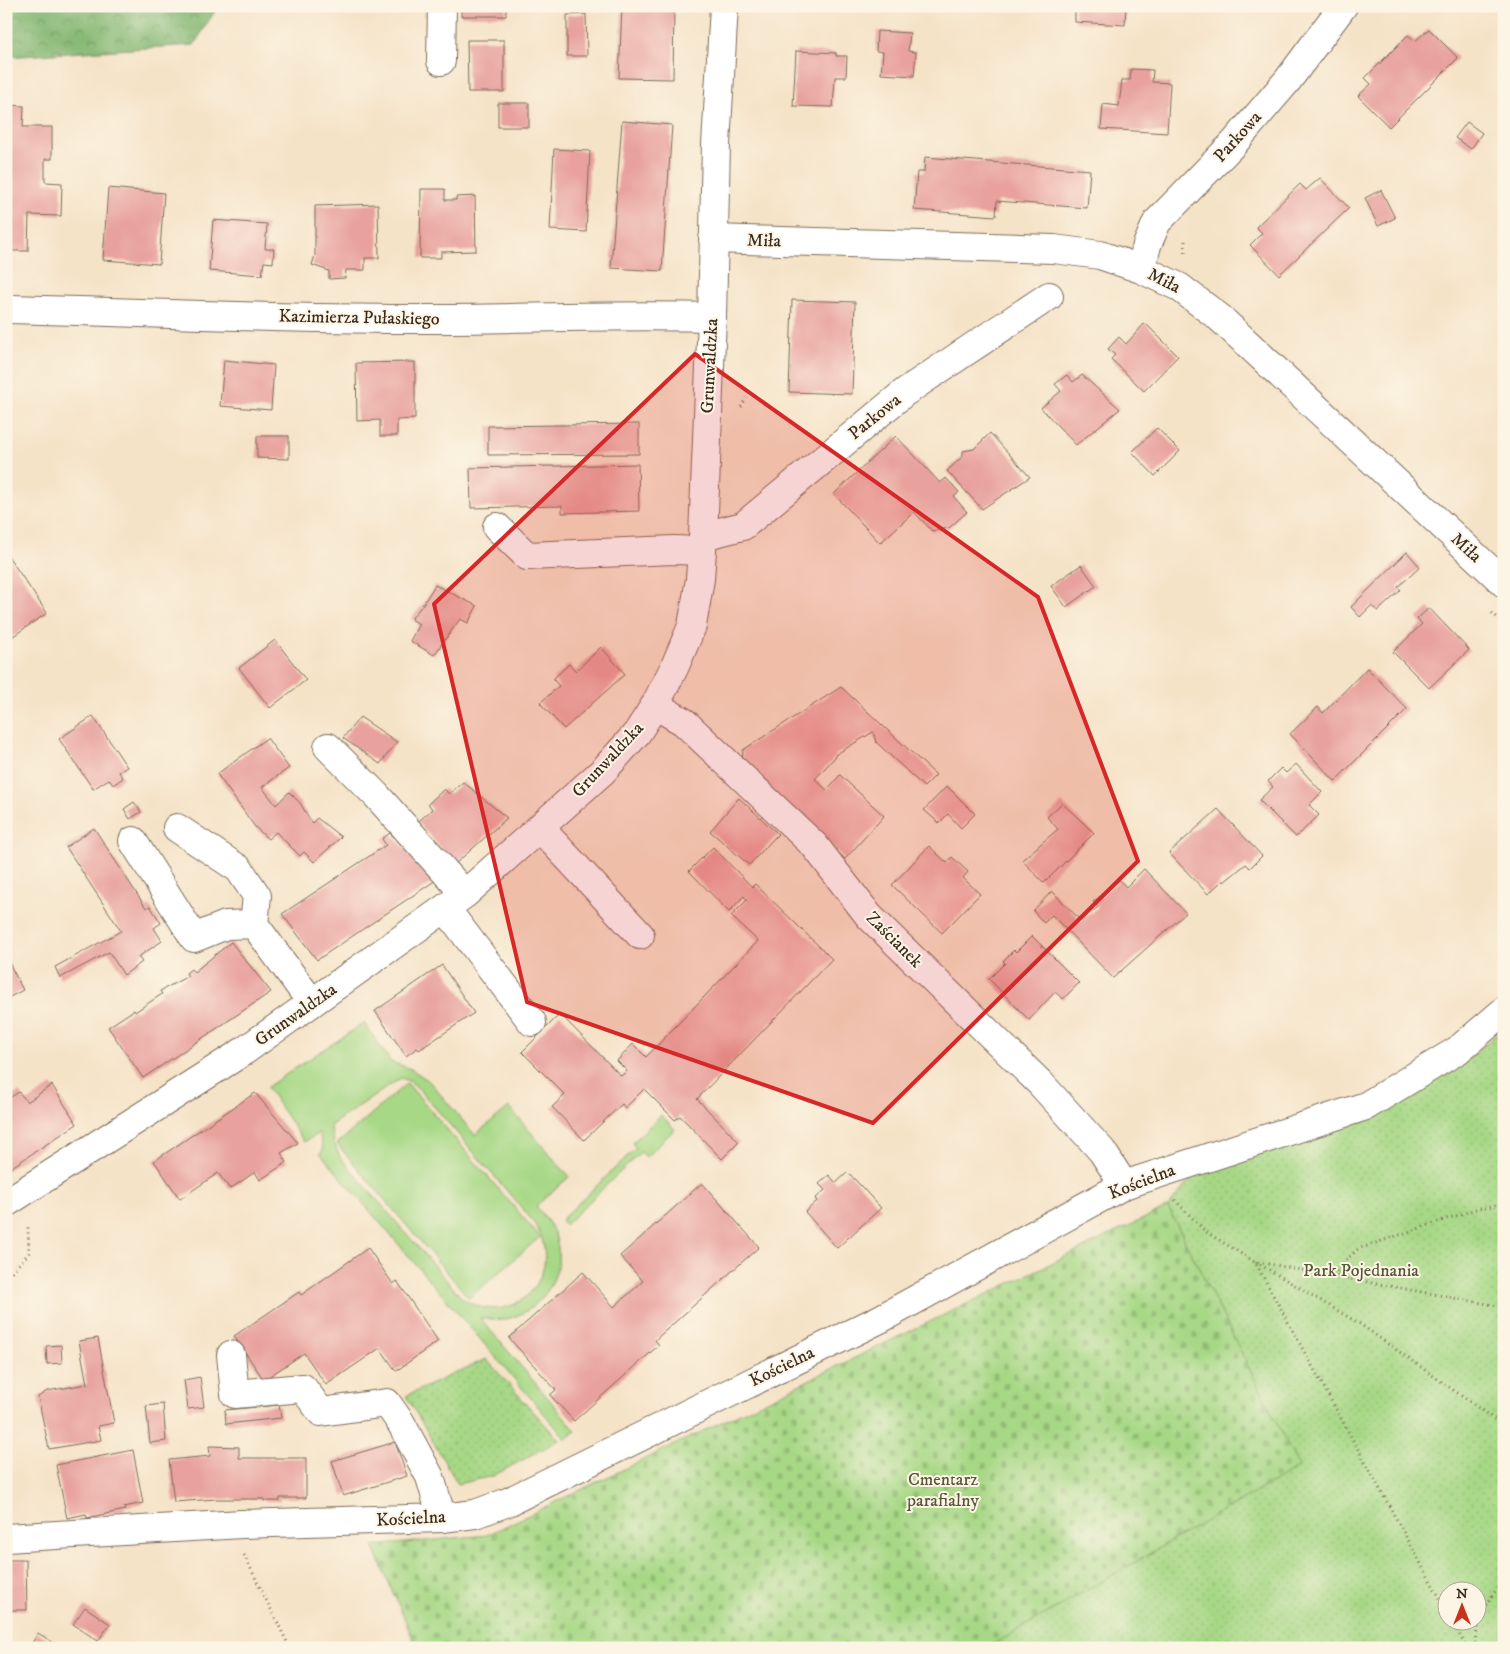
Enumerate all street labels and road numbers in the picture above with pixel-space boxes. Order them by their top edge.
street label: Parkowa [1209,107,1267,167]
street label: Miła [747,229,782,253]
street label: Miła [1144,263,1185,299]
street label: Kazimierza Pułaskiego [278,306,440,330]
street label: Grunwaldzka [697,318,723,414]
street label: Parkowa [844,389,906,445]
street label: Miła [1446,528,1486,568]
street label: Grunwaldzka [567,717,649,802]
street label: Zaścianek [861,907,927,973]
street label: Grunwaldzka [251,978,342,1051]
street label: Kościelna [1106,1159,1179,1205]
street label: Kościelna [746,1342,818,1392]
street label: Kościelna [376,1506,447,1532]

